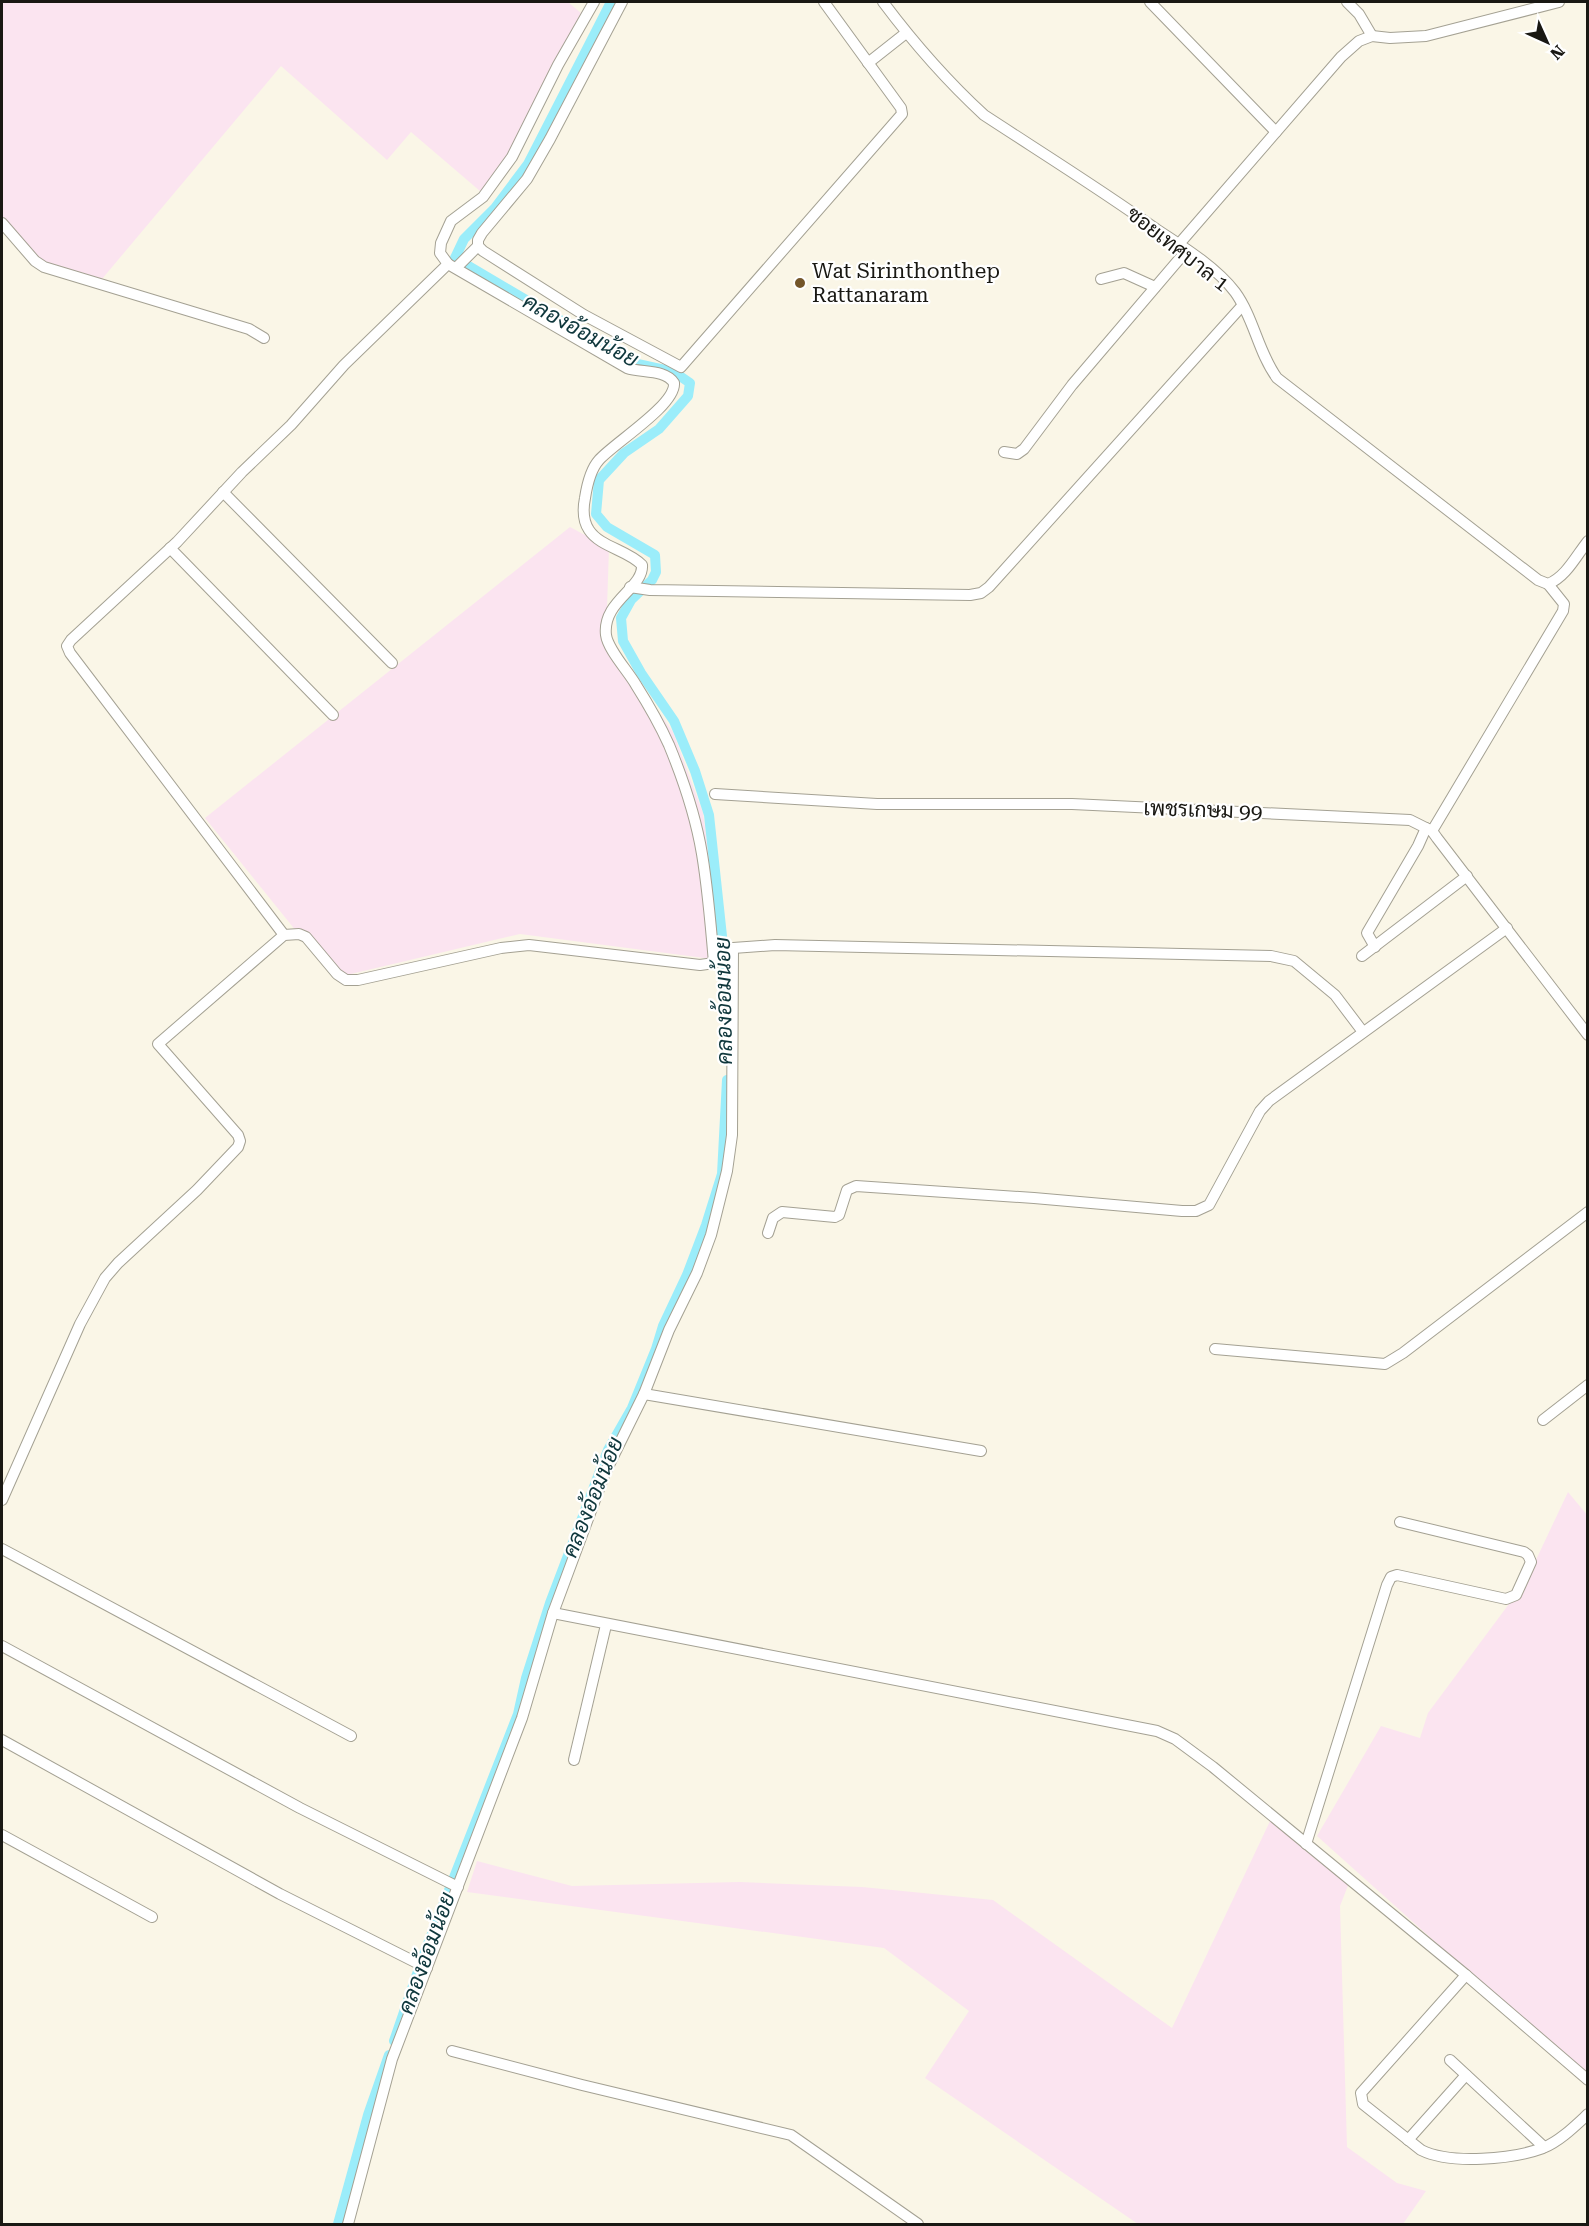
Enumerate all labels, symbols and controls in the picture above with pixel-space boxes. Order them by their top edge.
north arrow [1517,12,1577,72]
text: N [1546,41,1568,63]
street label: ซอยเทศบาล 1 [1122,202,1234,296]
place label: Wat Sirinthonthep Rattanaram [812,259,1000,307]
marker: Wat Sirinthonthep Rattanaram [793,276,807,290]
water label: คลองอ้อมน้อย [519,288,644,373]
street label: เพชรเกษม 99 [1143,796,1263,824]
water label: คลองอ้อมน้อย [709,936,737,1065]
water label: คลองอ้อมน้อย [556,1433,628,1561]
water label: คลองอ้อมน้อย [392,1888,460,2017]

